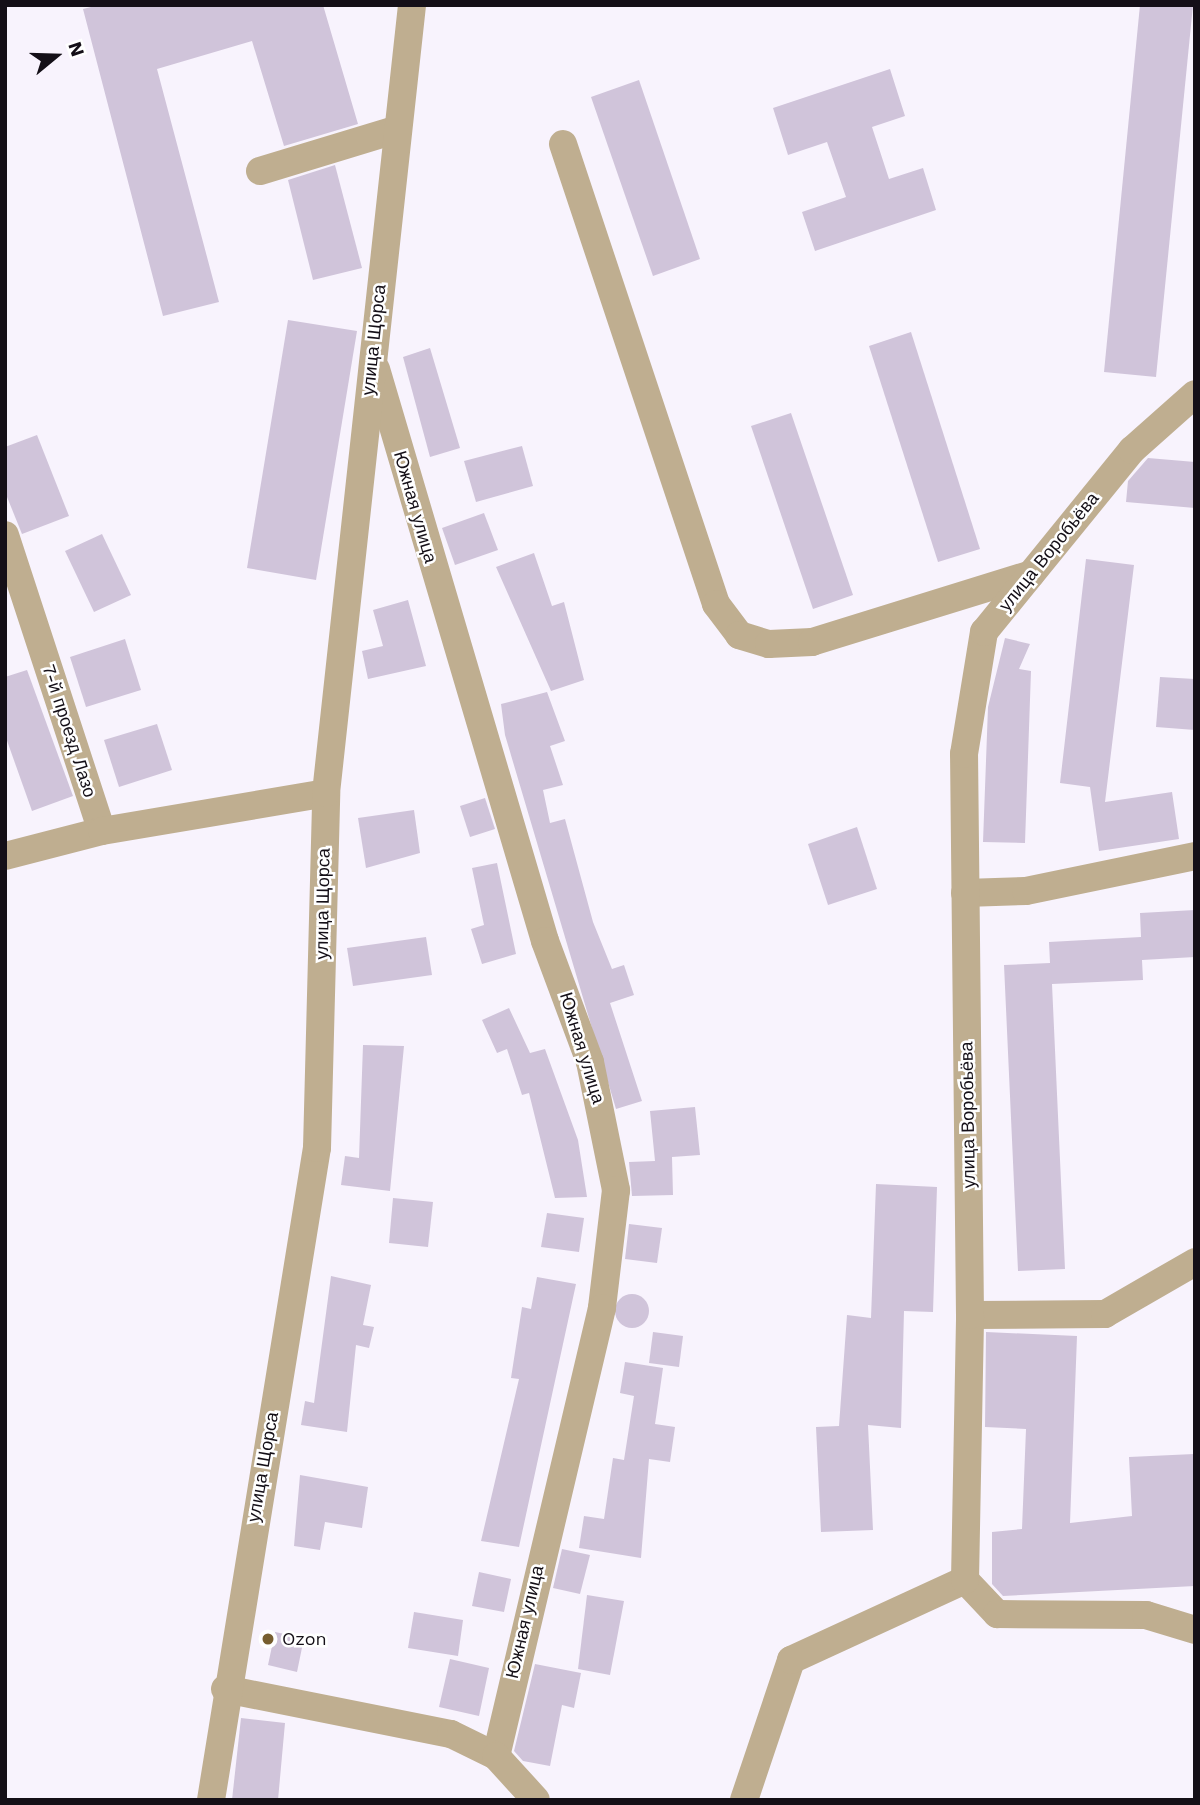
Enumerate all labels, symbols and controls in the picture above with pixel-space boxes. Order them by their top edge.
north arrow [21,21,91,91]
text: N [63,39,89,59]
street label: улица Щорса [357,283,391,397]
street label: Южная улица [389,448,441,566]
street label: улица Воробьёва [994,488,1104,616]
street label: 7-й проезд Лазо [37,662,101,800]
street label: улица Щорса [311,848,335,960]
street label: Южная улица [555,990,609,1106]
street label: улица Воробьёва [956,1041,980,1189]
street label: улица Щорса [243,1410,283,1524]
street label: Южная улица [501,1563,549,1681]
place label: Ozon [282,1628,327,1650]
marker: Ozon [260,1631,276,1647]

